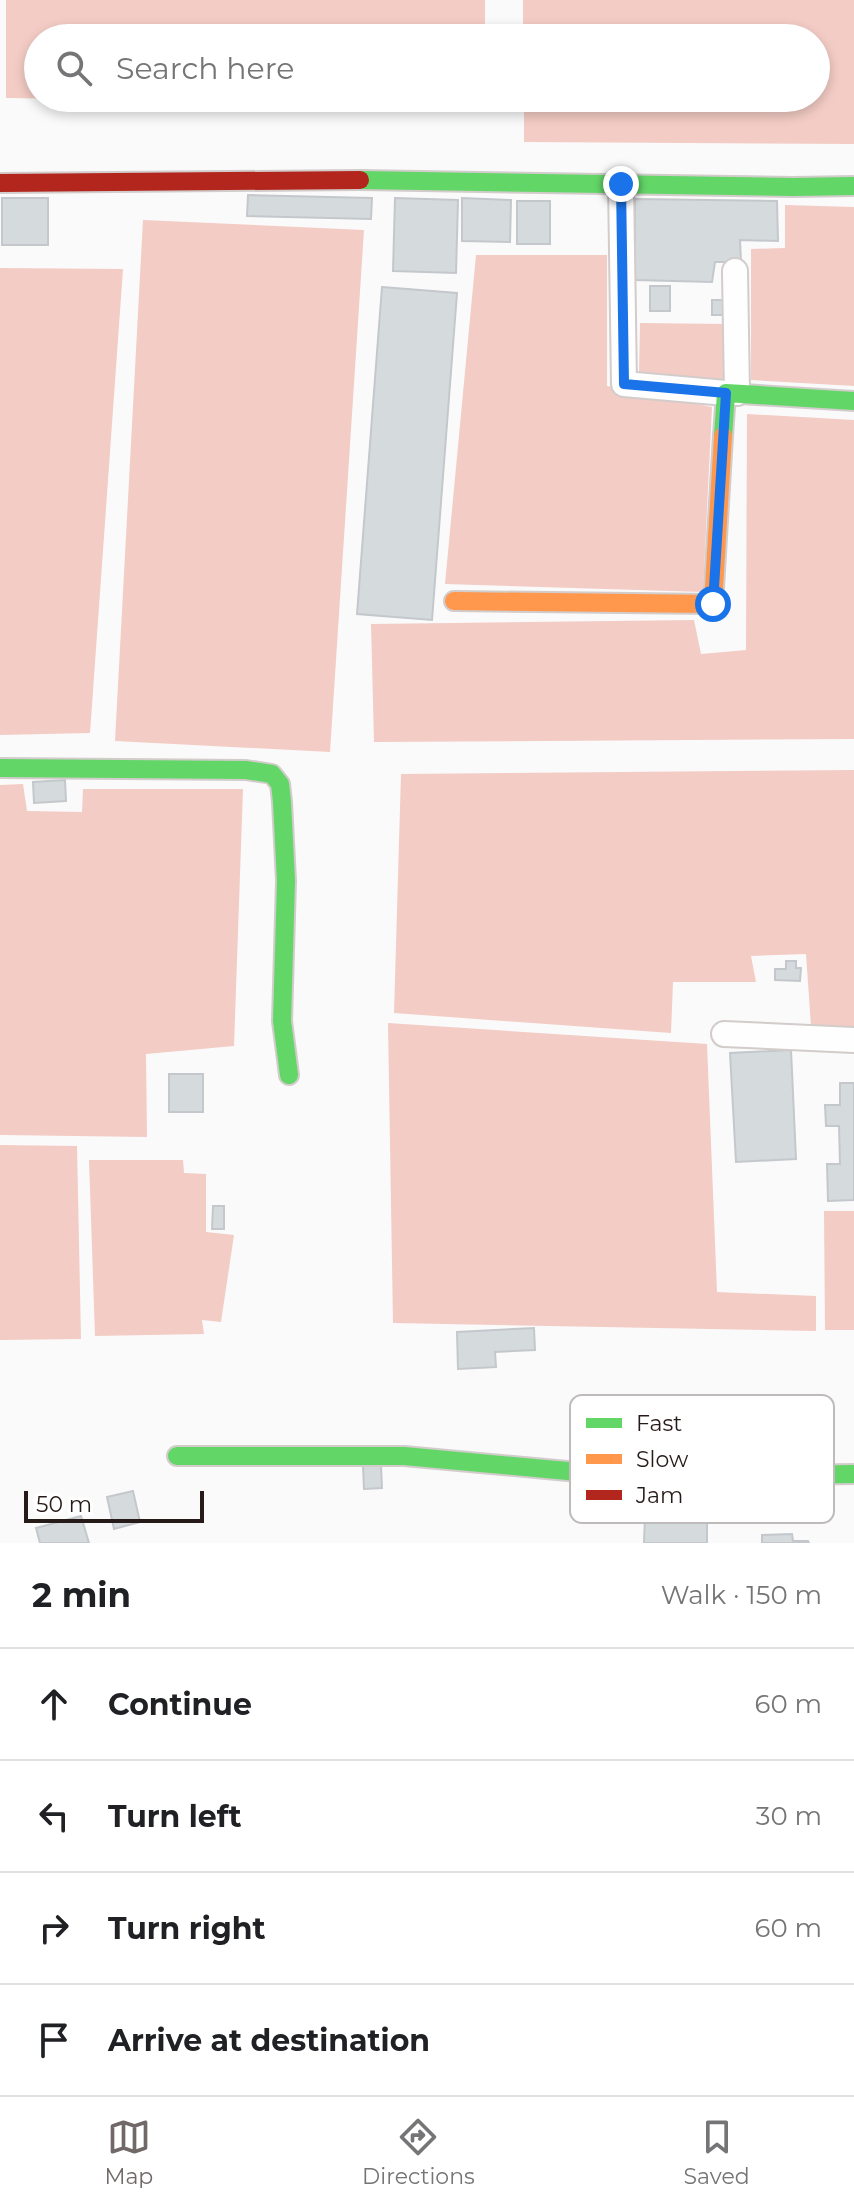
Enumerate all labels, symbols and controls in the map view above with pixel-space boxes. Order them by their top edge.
search box [24,24,830,112]
icon: search [52,46,96,90]
text: Search here [116,50,294,87]
route end [603,166,639,202]
route start [695,586,731,622]
legend [570,1395,834,1523]
text: Fast [636,1410,682,1437]
text: Slow [636,1446,689,1473]
text: Jam [635,1482,683,1509]
scale bar [24,1487,204,1523]
text: 50 m [36,1491,92,1518]
text: 2 min [32,1574,131,1616]
text: Walk · 150 m [661,1579,822,1611]
icon: ahead [32,1682,76,1726]
text: Continue [108,1686,252,1723]
text: 60 m [755,1688,822,1720]
icon: left [32,1794,76,1838]
text: Turn left [108,1798,241,1835]
text: 30 m [756,1800,822,1832]
icon: right [32,1906,76,1950]
text: Turn right [108,1910,265,1947]
text: 60 m [755,1912,822,1944]
icon: arrive [32,2018,76,2062]
text: Arrive at destination [108,2022,430,2059]
tab: Map [104,2115,153,2190]
tab: Directions [362,2115,475,2190]
tab: Saved [684,2115,750,2190]

